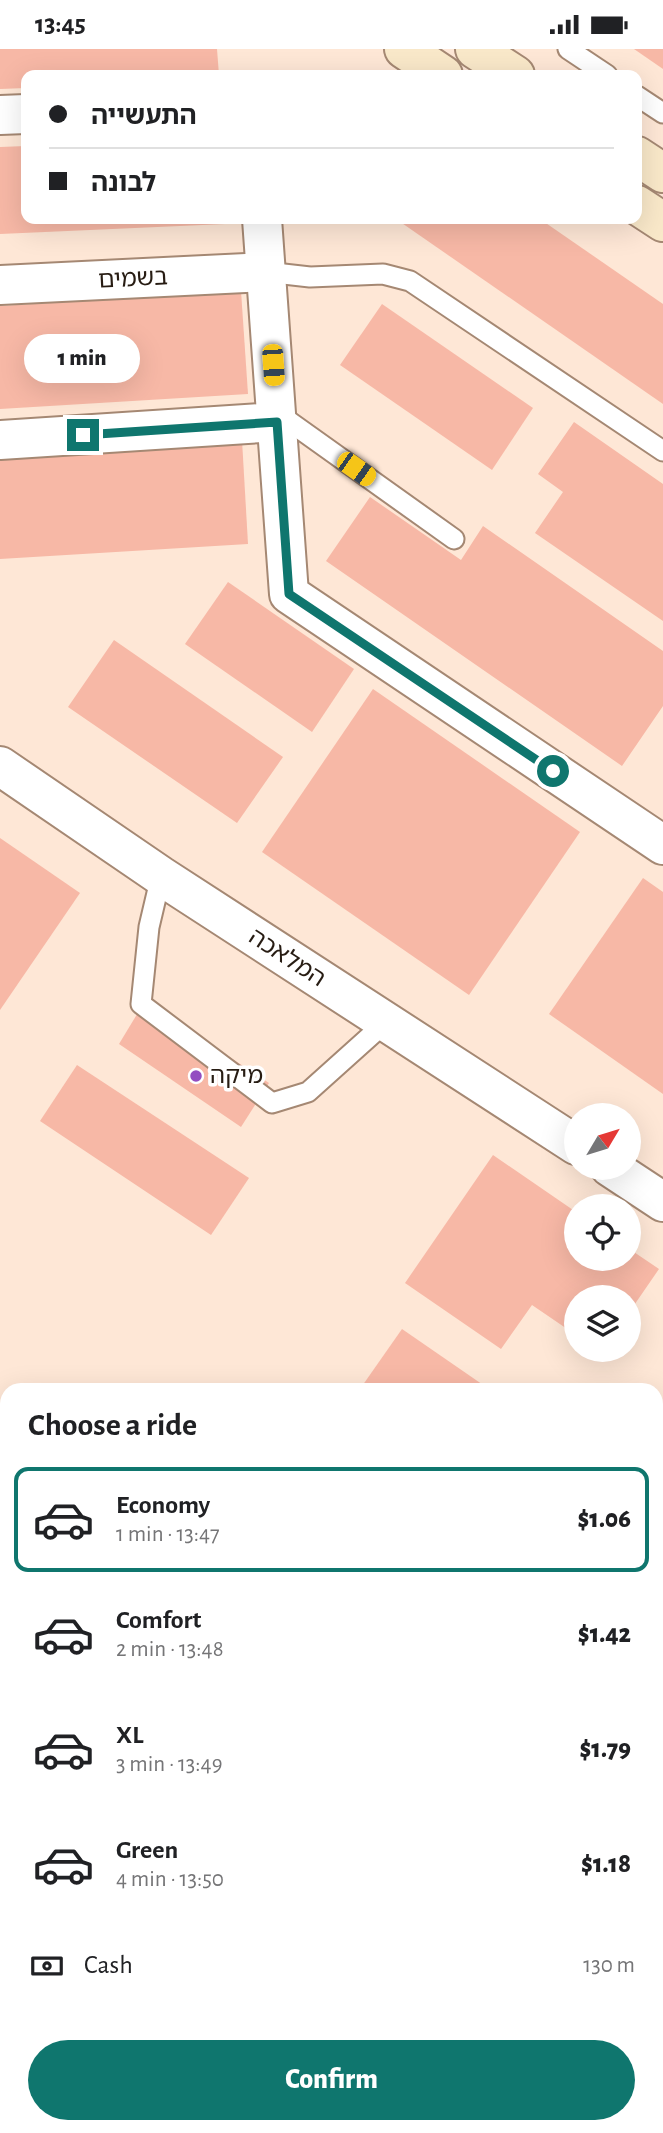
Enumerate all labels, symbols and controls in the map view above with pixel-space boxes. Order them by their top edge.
text: 13:45 [35,11,86,37]
text: התעשייה [91,103,197,129]
text: לבונה [91,170,156,196]
street label: בשמים [97,265,169,293]
callout: 1 min [25,333,141,383]
car [262,343,285,387]
text: 1 min [58,347,106,370]
route end [67,419,99,451]
car [333,448,380,490]
route start [537,755,569,787]
street label: המלאכה [244,925,330,991]
place label: מיקה [210,1064,263,1088]
marker: מיקה [188,1068,204,1084]
north arrow [564,1103,640,1179]
map controls [564,1103,641,1362]
button: locate [564,1194,641,1271]
button: layers [564,1285,641,1362]
text: Choose a ride [28,1409,197,1441]
icon: car [32,1488,95,1551]
text: Economy [116,1492,210,1518]
text: $1.06 [577,1506,631,1532]
text: 1 min · 13:47 [116,1523,220,1546]
icon: car [32,1603,95,1666]
text: Comfort [116,1607,201,1633]
text: $1.42 [578,1621,631,1647]
text: 2 min · 13:48 [116,1638,224,1661]
icon: car [32,1718,95,1781]
text: XL [116,1722,143,1748]
text: $1.79 [579,1736,631,1762]
text: 3 min · 13:49 [116,1753,223,1776]
icon: car [32,1833,95,1896]
text: Green [116,1837,178,1863]
text: $1.18 [581,1851,631,1877]
text: 4 min · 13:50 [116,1868,224,1891]
icon: cash [28,1947,66,1985]
text: Cash [84,1952,133,1978]
text: 130 m [583,1954,635,1977]
button: Confirm [28,2040,635,2120]

